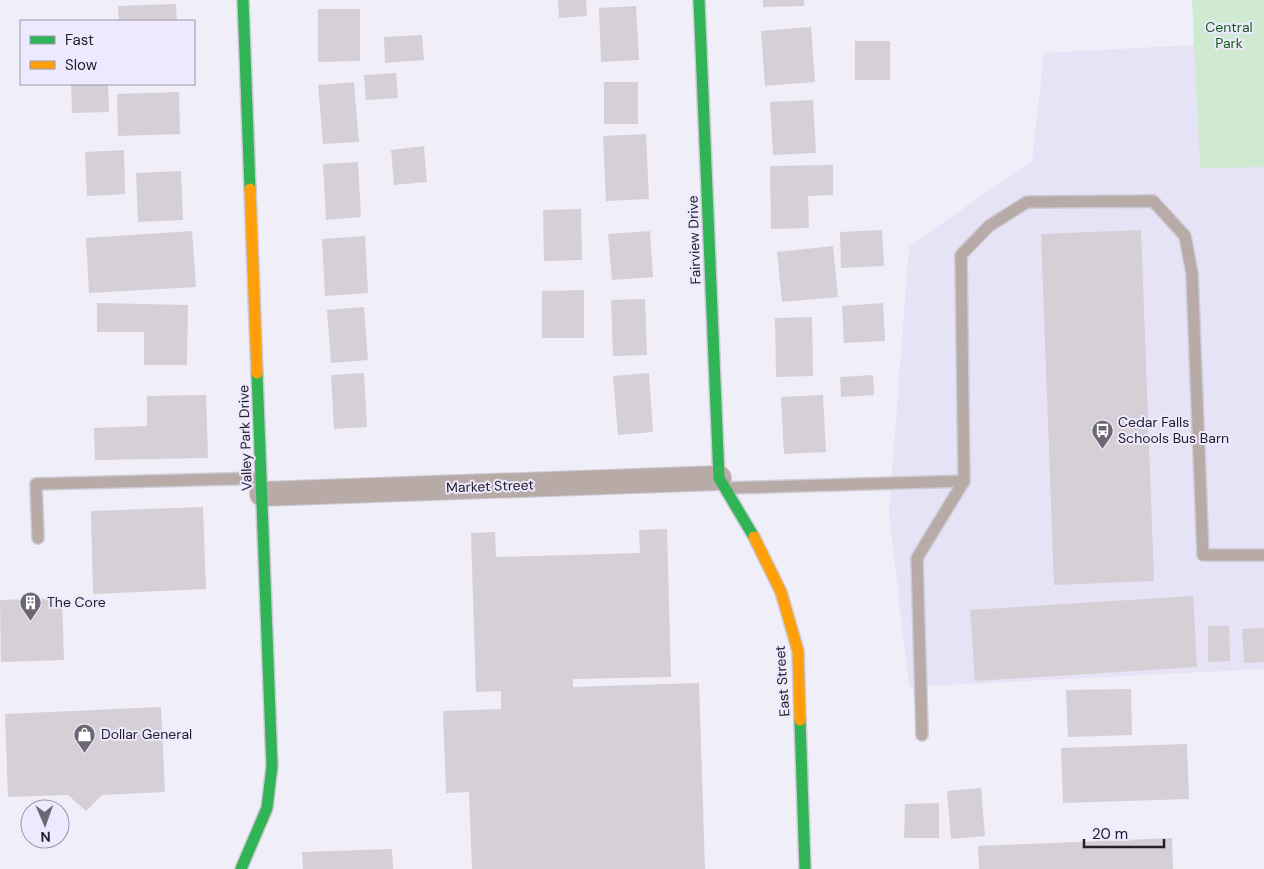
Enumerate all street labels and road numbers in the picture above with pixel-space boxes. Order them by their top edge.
street label: Fairview Drive [683,195,705,285]
street label: Valley Park Drive [234,385,256,491]
street label: Market Street [446,475,534,497]
street label: East Street [771,645,793,717]

